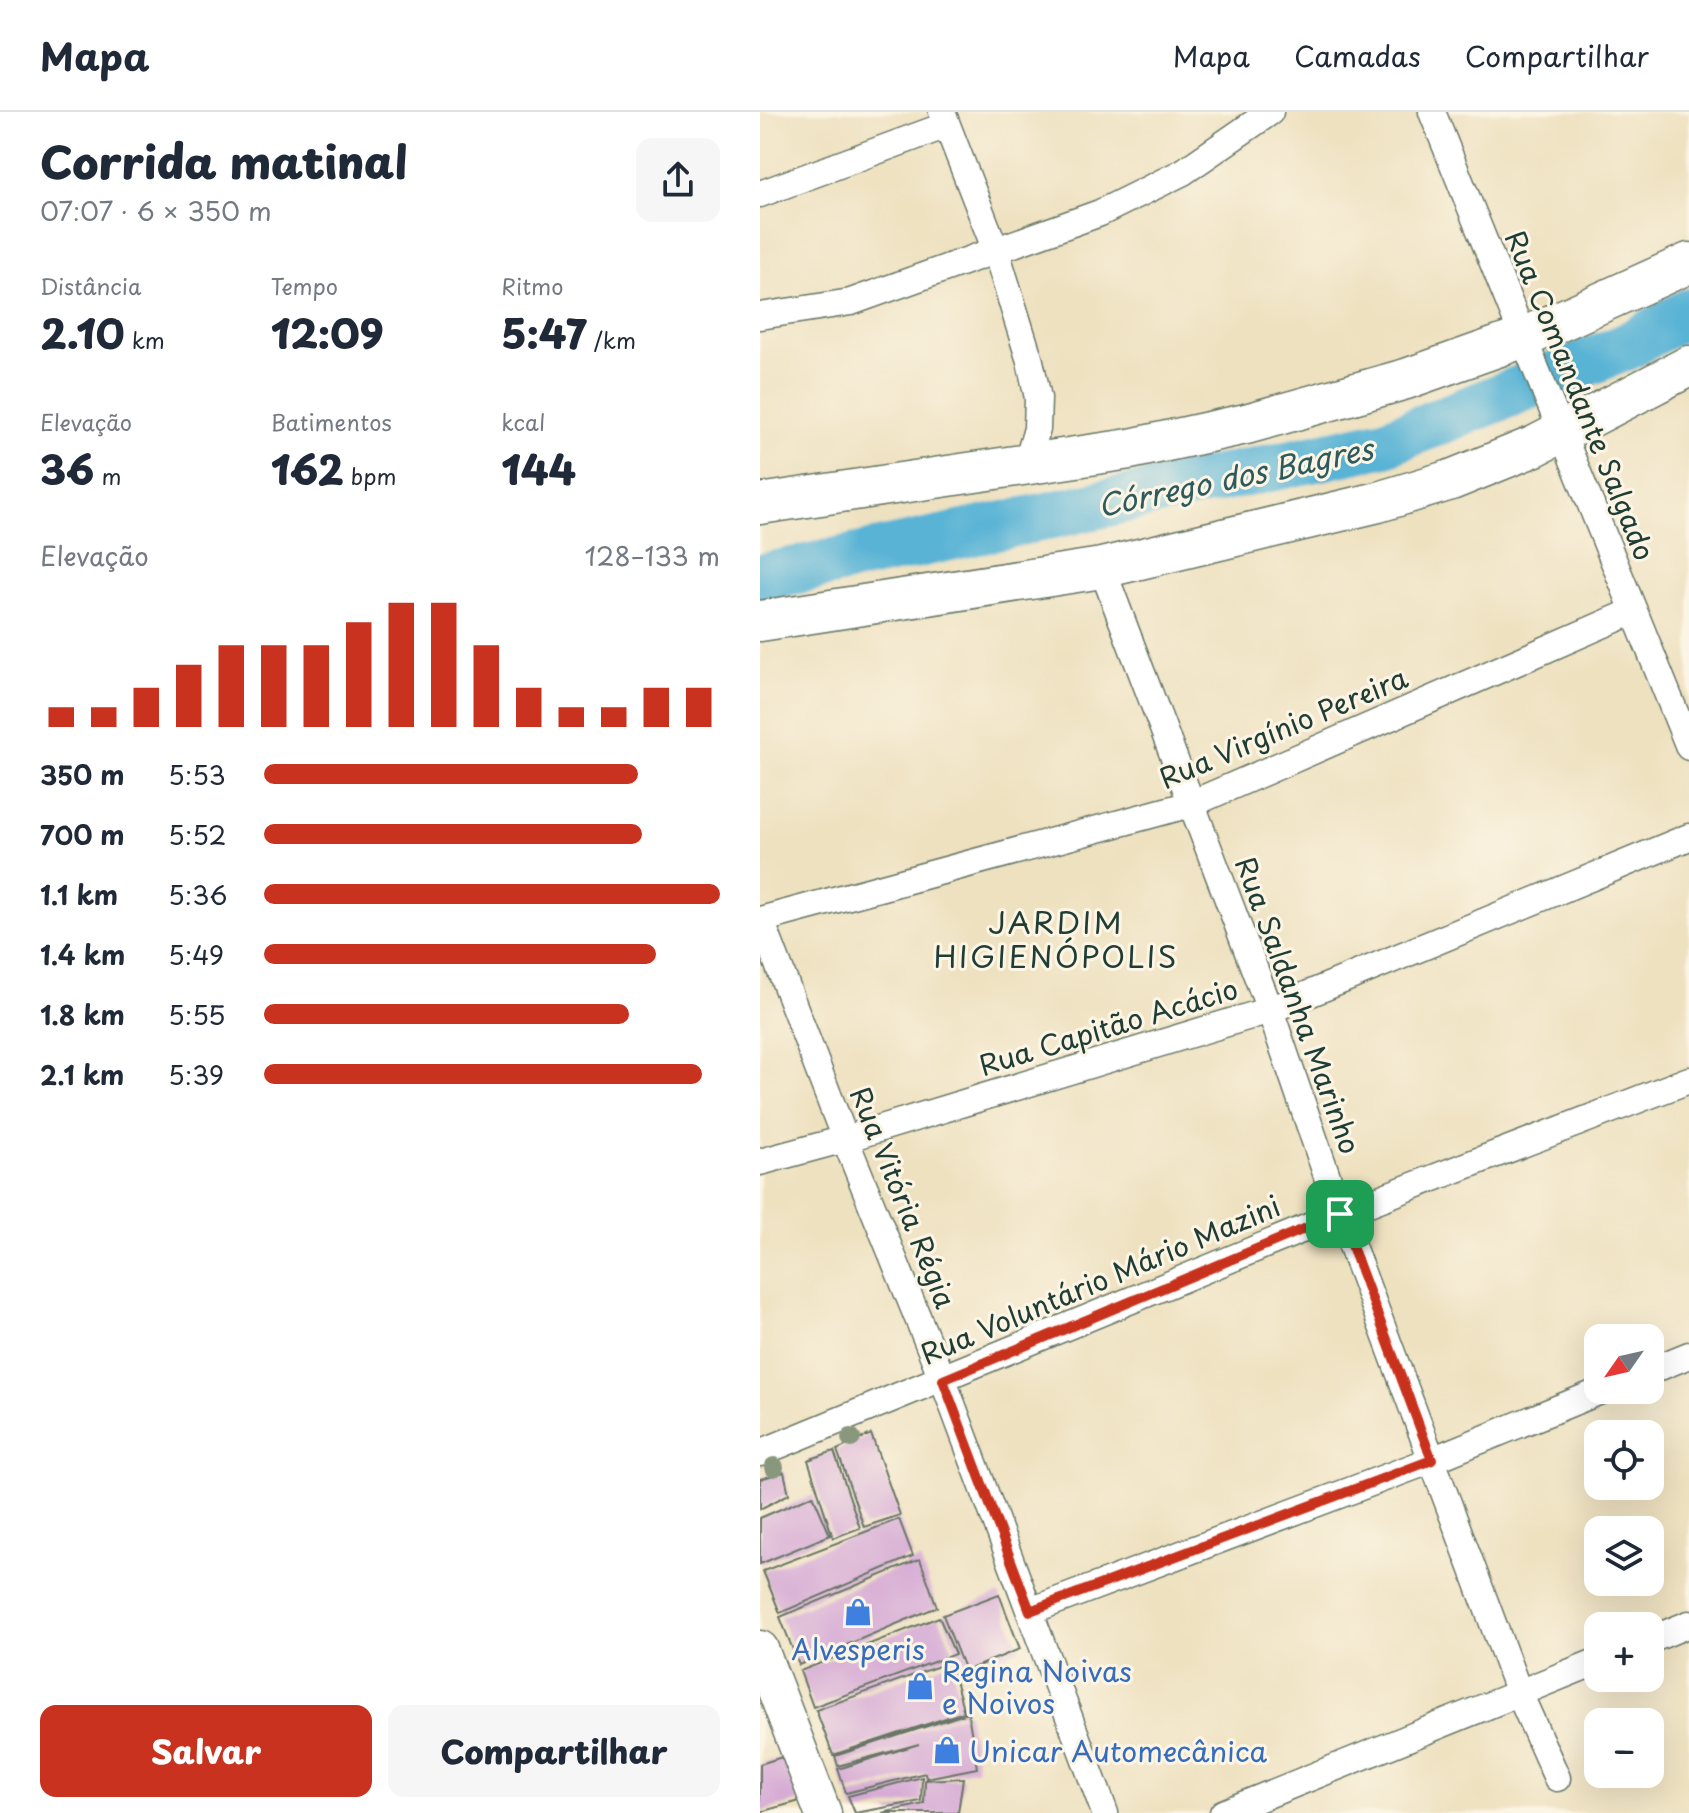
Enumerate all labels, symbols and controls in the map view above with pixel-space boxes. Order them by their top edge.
text: Mapa [40,27,150,84]
text: Mapa [1173,34,1250,77]
text: Camadas [1294,34,1421,77]
text: Compartilhar [1465,34,1649,77]
text: Corrida matinal [40,128,407,194]
button: share [636,138,720,222]
text: 07:07 · 6 × 350 m [40,191,272,230]
street label: Rua Comandante Salgado [1495,224,1667,566]
text: Distância [40,269,142,302]
text: Tempo [271,269,338,302]
text: Ritmo [501,269,563,302]
text: 2.10 [40,302,125,363]
text: 12:09 [271,302,384,363]
text: 5:47 [501,302,587,363]
text: km [125,323,165,356]
text: /km [587,323,636,356]
text: Elevação [40,405,132,438]
text: Batimentos [271,405,392,438]
text: kcal [501,405,545,438]
water label: Córrego dos Bagres [1093,424,1379,527]
text: 36 [40,438,94,499]
text: 162 [271,438,344,499]
text: 144 [501,438,576,499]
text: m [94,459,122,492]
text: bpm [344,459,396,492]
text: Elevação [40,536,149,575]
text: 128–133 m [584,536,720,575]
street label: Rua Virgínio Pereira [1152,655,1414,799]
text: 350 m [40,755,124,794]
text: 5:53 [168,755,226,794]
text: 700 m [40,815,125,854]
text: 5:52 [168,815,226,854]
street label: Rua Saldanha Marinho [1225,850,1373,1160]
text: 1.1 km [40,875,118,914]
text: 5:36 [168,875,228,914]
district label: JARDIM HIGIENÓPOLIS [934,899,1178,978]
text: 1.4 km [40,935,125,974]
text: 5:49 [168,935,224,974]
street label: Rua Capitão Acácio [973,966,1243,1086]
text: 1.8 km [40,995,125,1034]
text: 5:55 [168,995,226,1034]
text: 2.1 km [40,1055,124,1094]
text: 5:39 [168,1055,224,1094]
street label: Rua Vitória Régia [840,1080,968,1314]
pin [1306,1180,1374,1248]
street label: Rua Voluntário Mário Mazini [913,1184,1287,1374]
icon: arrive [1318,1192,1362,1236]
north arrow [1584,1324,1664,1404]
map controls [1584,1324,1664,1788]
button: locate [1584,1420,1664,1500]
button: layers [1584,1516,1664,1596]
shop icon: Alvesperis [843,1597,873,1627]
button: + [1584,1612,1664,1692]
place label: Alvesperis [791,1627,925,1670]
place label: Regina Noivas e Noivos [942,1649,1132,1724]
shop icon: Regina Noivas e Noivos [905,1671,935,1701]
button: Salvar [40,1705,372,1797]
button: Compartilhar [388,1705,720,1797]
button: − [1584,1708,1664,1788]
place label: Unicar Automecânica [969,1729,1268,1772]
shop icon: Unicar Automecânica [932,1735,962,1765]

